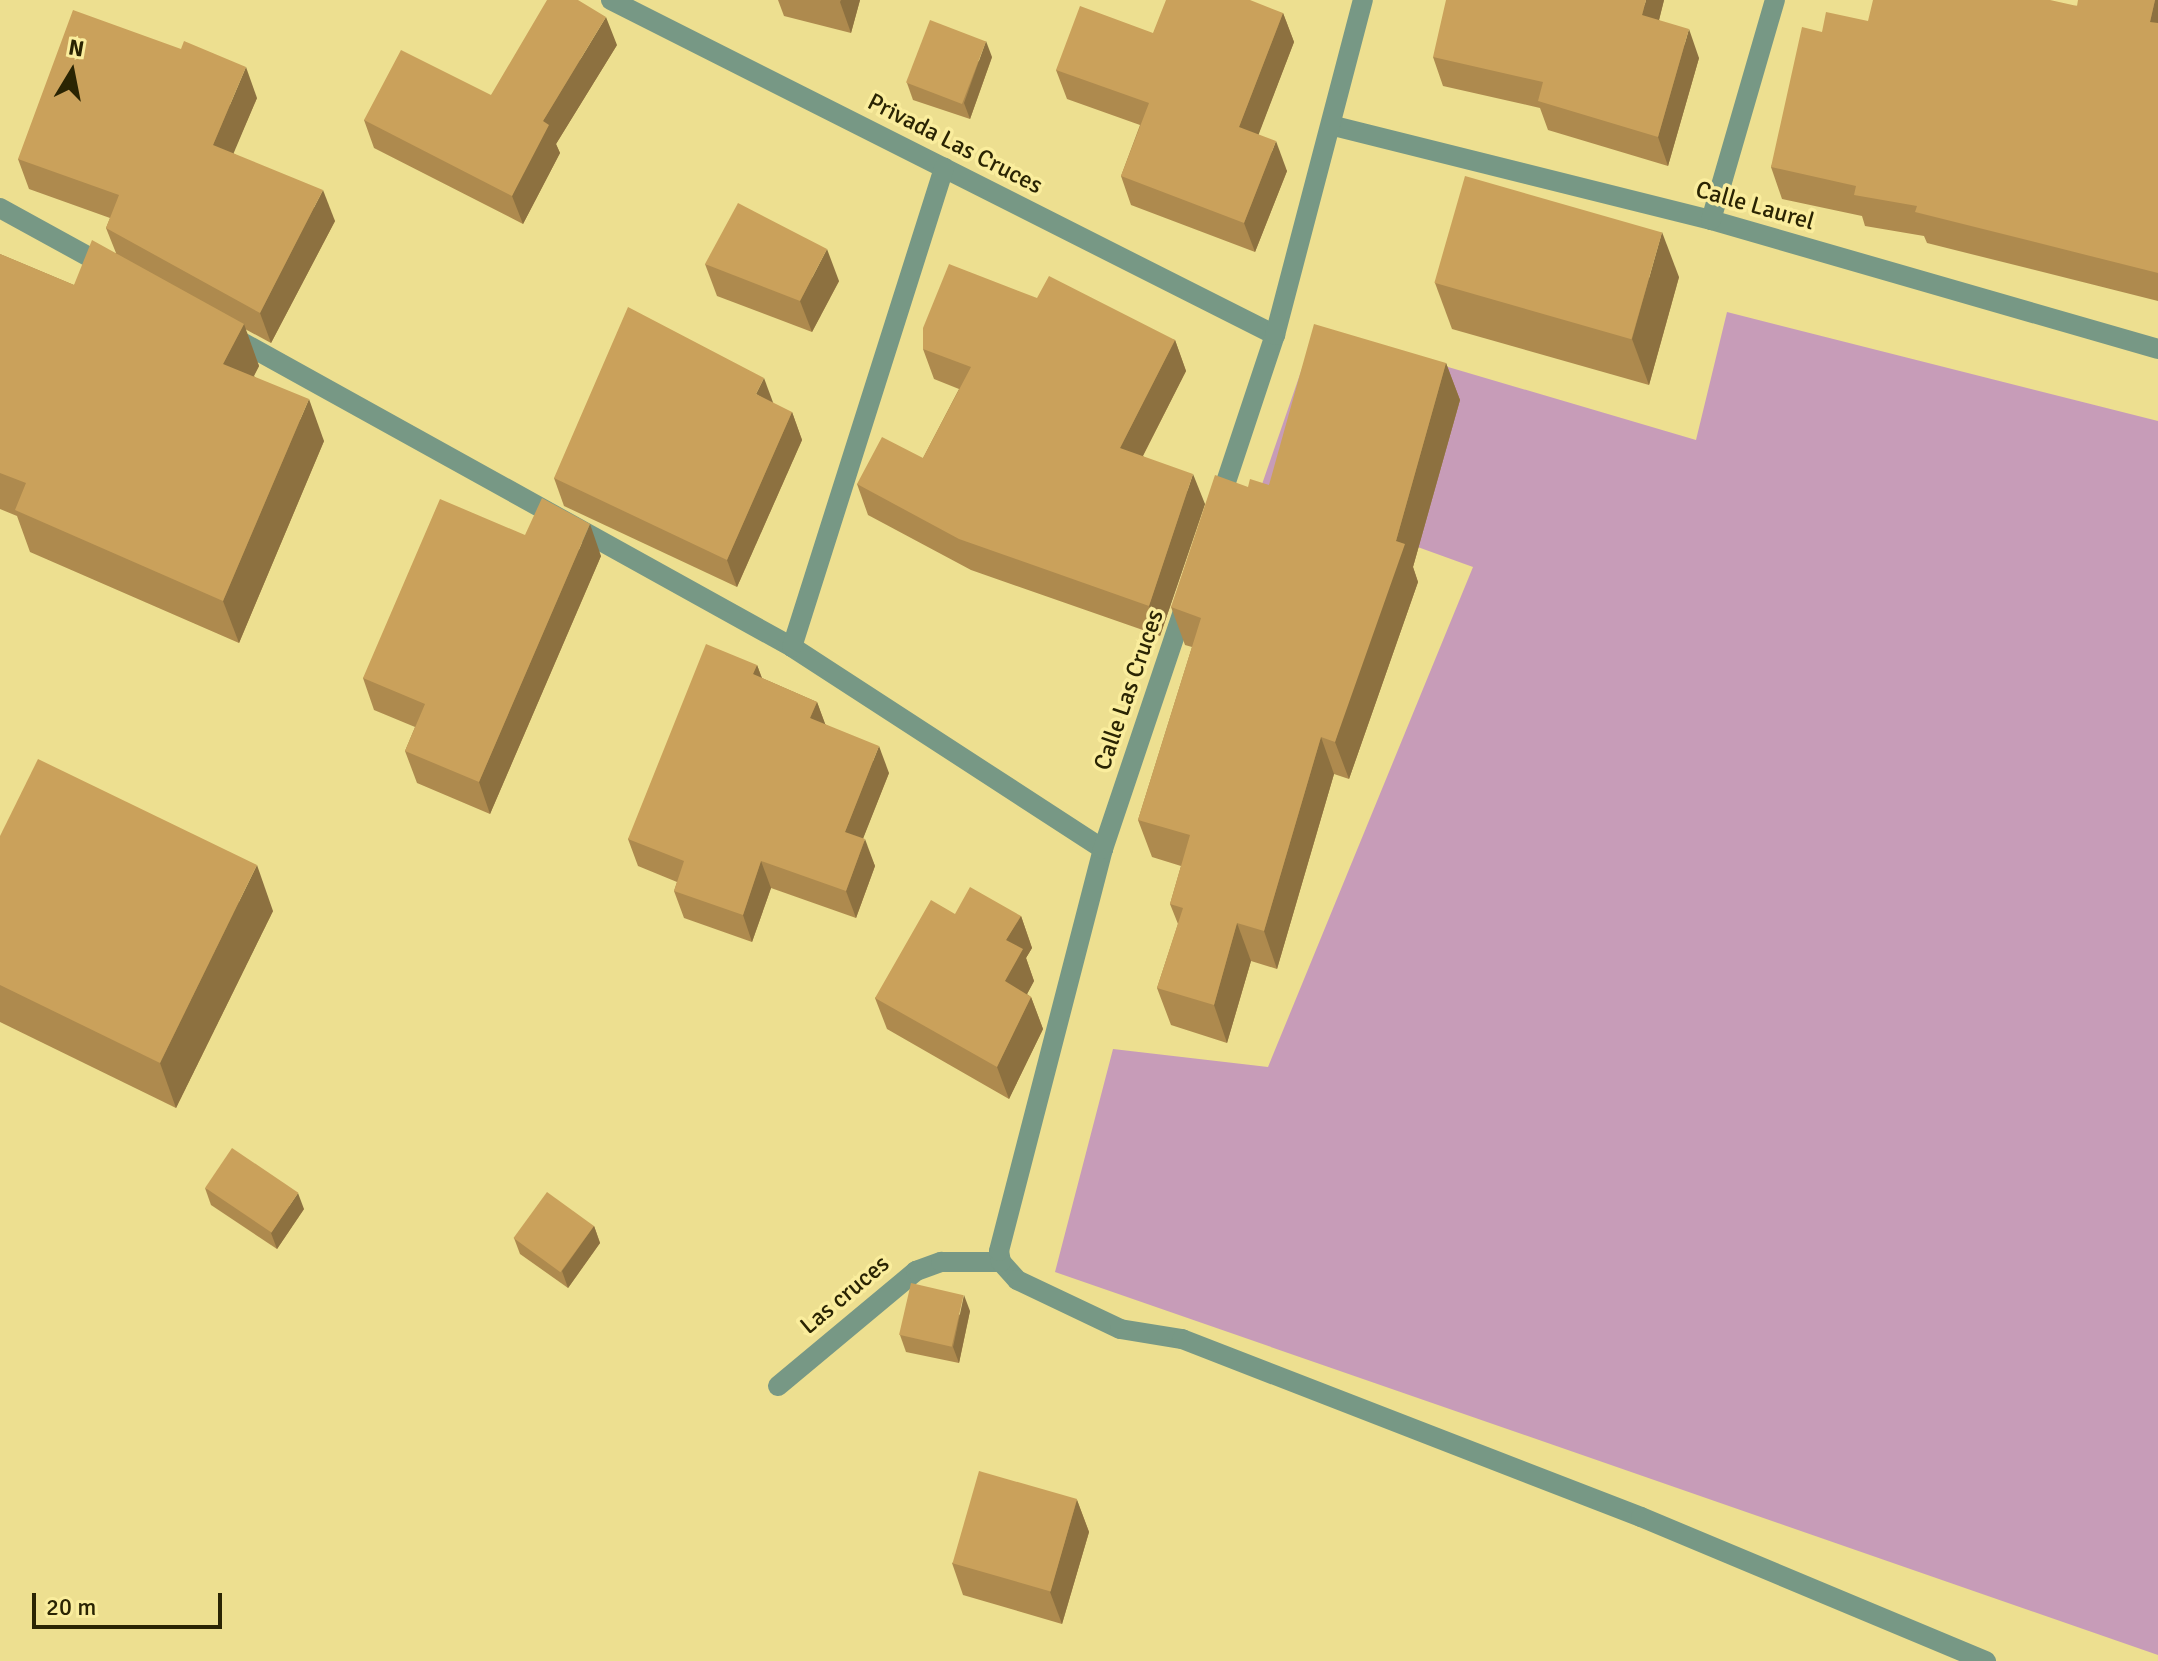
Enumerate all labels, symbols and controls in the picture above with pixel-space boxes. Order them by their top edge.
north arrow [32,32,112,112]
text: N [66,33,86,62]
street label: Privada Las Cruces [863,88,1047,200]
street label: Calle Laurel [1692,175,1818,237]
street label: Calle Las Cruces [1088,606,1170,774]
street label: Las cruces [795,1250,895,1340]
scale bar [36,1577,226,1627]
text: 20 m [46,1592,96,1622]

